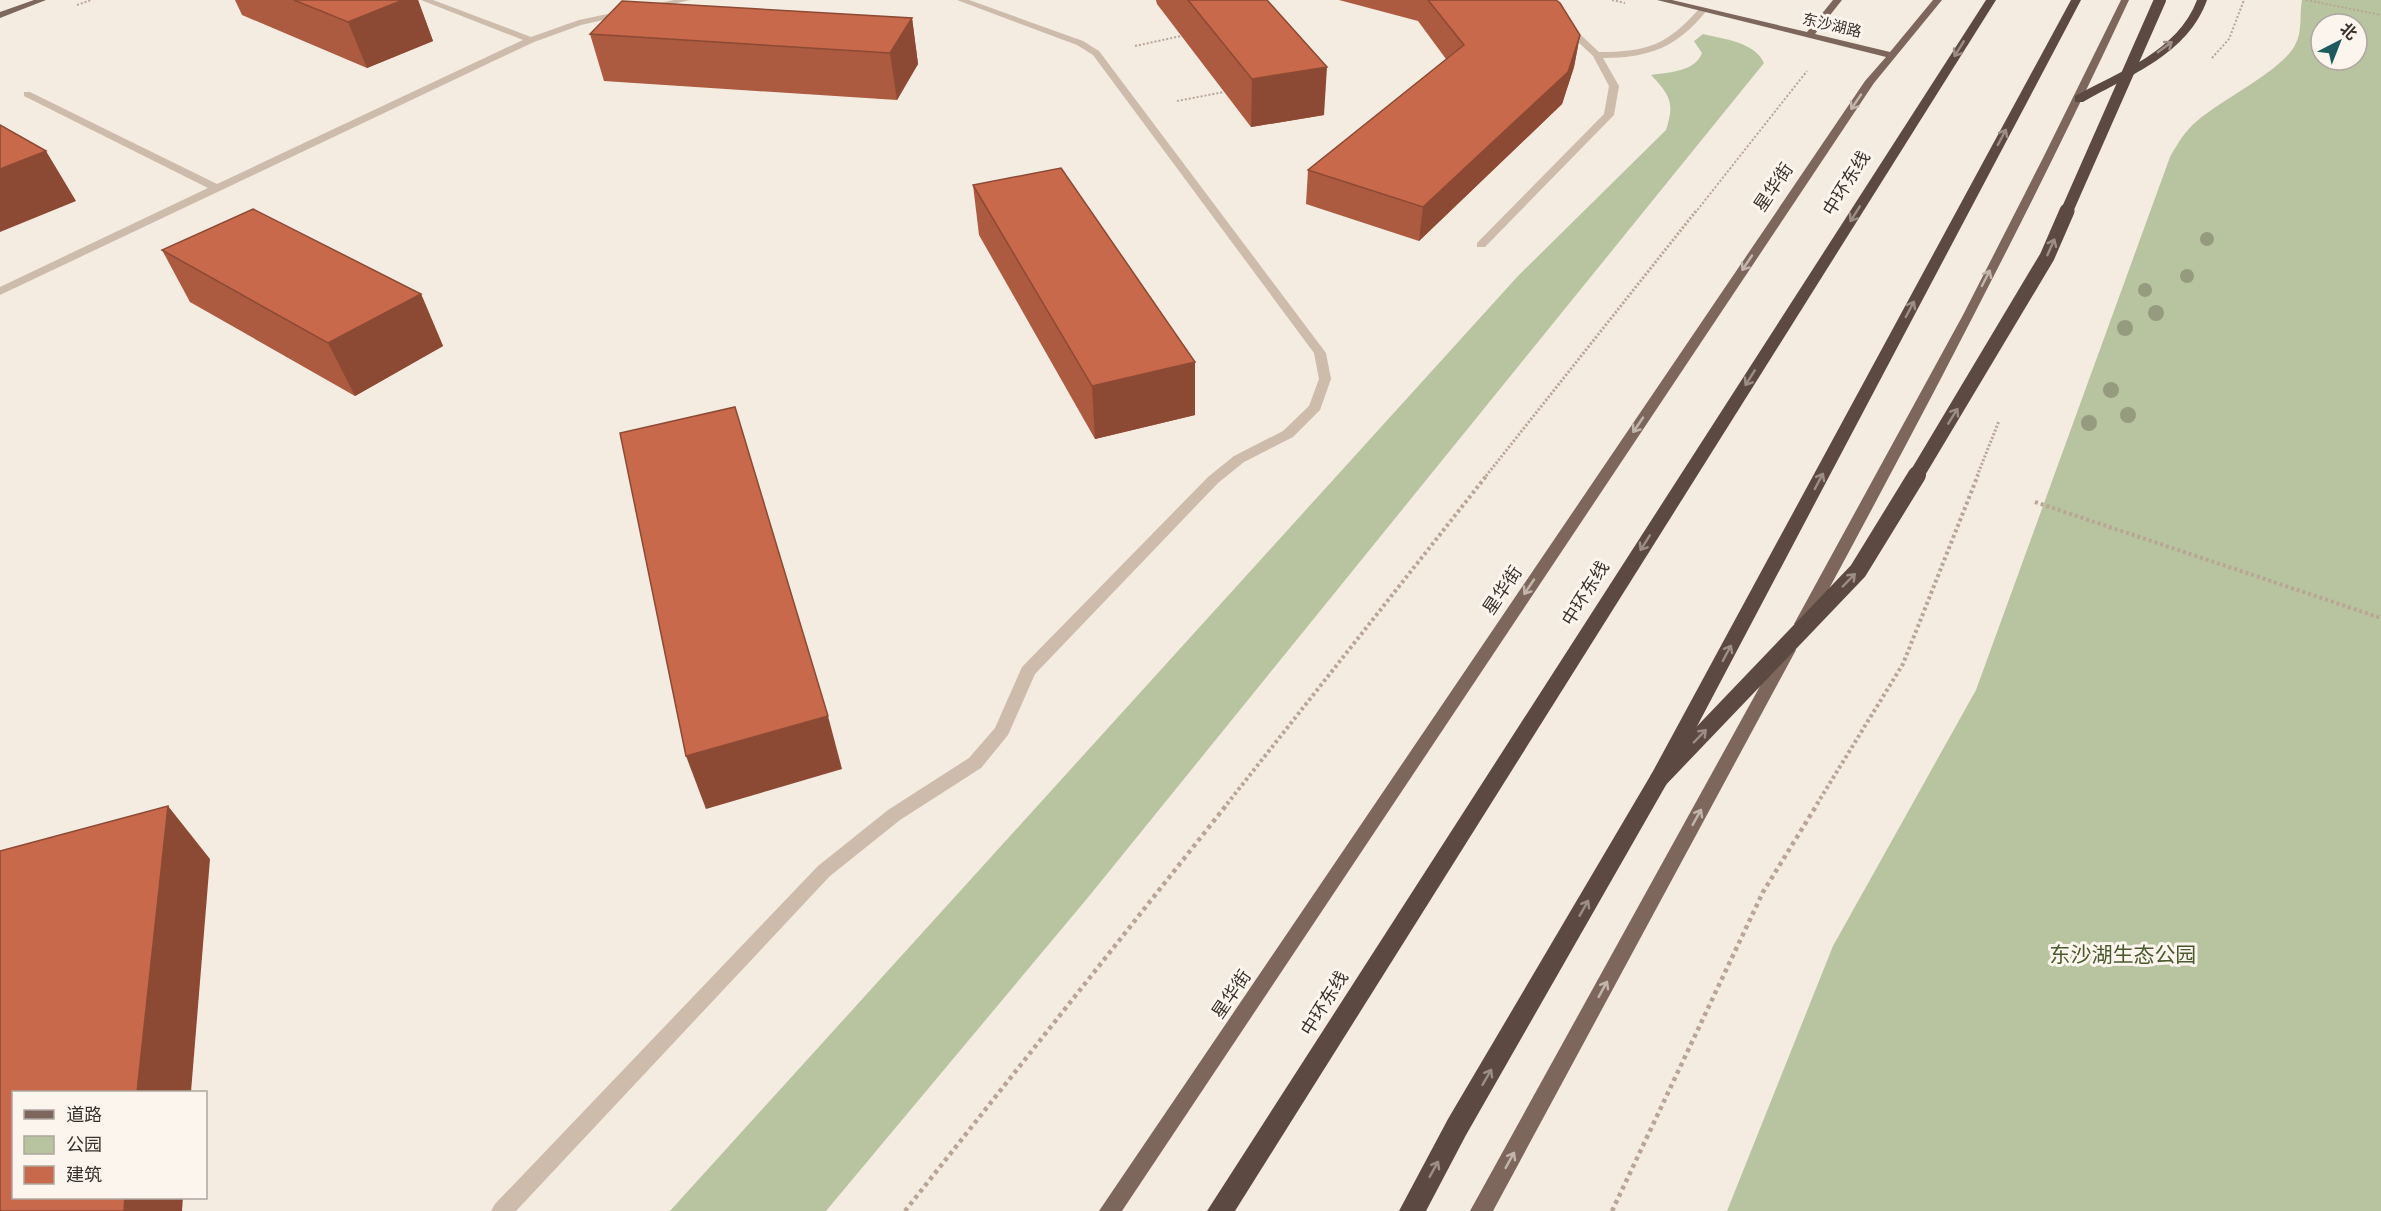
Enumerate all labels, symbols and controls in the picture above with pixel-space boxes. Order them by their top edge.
street label: 东沙湖路 [1801,9,1863,41]
north arrow [2309,12,2369,72]
text: 北 [2336,18,2362,44]
one-way arrow [1953,40,1965,57]
one-way arrow [2156,41,2172,53]
one-way arrow [1850,93,1862,109]
one-way arrow [1996,129,2008,146]
street label: 中环东线 [1817,146,1875,220]
street label: 星华街 [1748,158,1798,216]
one-way arrow [1848,205,1860,222]
one-way arrow [2046,239,2058,257]
one-way arrow [1741,255,1753,271]
one-way arrow [1980,270,1992,287]
one-way arrow [1905,300,1917,318]
one-way arrow [1744,370,1756,386]
one-way arrow [1947,407,1960,424]
one-way arrow [1632,417,1644,433]
one-way arrow [1813,472,1825,490]
one-way arrow [1639,534,1651,551]
street label: 中环东线 [1556,556,1614,630]
street label: 星华街 [1477,561,1527,619]
one-way arrow [1842,573,1856,588]
one-way arrow [1523,578,1535,595]
one-way arrow [1721,645,1733,662]
one-way arrow [1692,729,1707,744]
one-way arrow [1692,809,1703,827]
one-way arrow [1579,900,1591,917]
park label: 东沙湖生态公园 [2050,941,2197,968]
street label: 星华街 [1206,965,1256,1023]
street label: 中环东线 [1295,966,1353,1040]
one-way arrow [1598,980,1609,998]
one-way arrow [1481,1068,1493,1085]
legend [12,1091,207,1199]
text: 道路 [66,1103,102,1126]
text: 公园 [66,1133,102,1156]
one-way arrow [1505,1151,1516,1169]
one-way arrow [1428,1161,1440,1178]
text: 建筑 [66,1163,102,1186]

